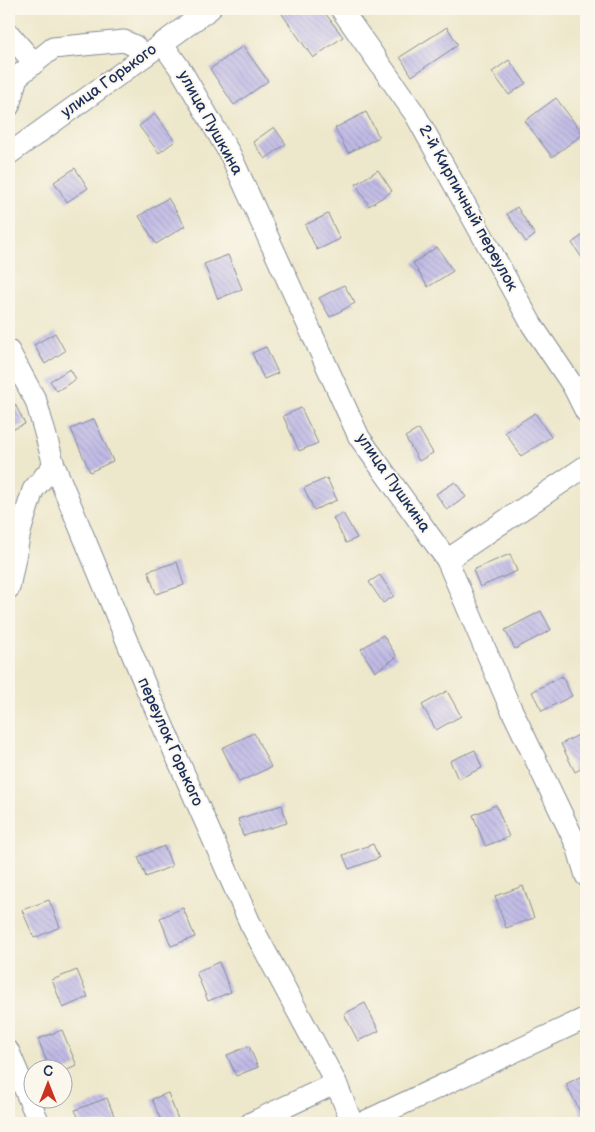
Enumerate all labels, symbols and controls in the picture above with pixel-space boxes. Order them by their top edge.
street label: улица Горького [57,40,161,122]
street label: улица Пушкина [174,68,247,179]
street label: 2-й Кирпичный переулок [414,122,522,295]
street label: улица Пушкина [352,430,434,536]
street label: переулок Горького [133,675,207,809]
north arrow [22,1060,72,1110]
text: С [43,1063,53,1080]

